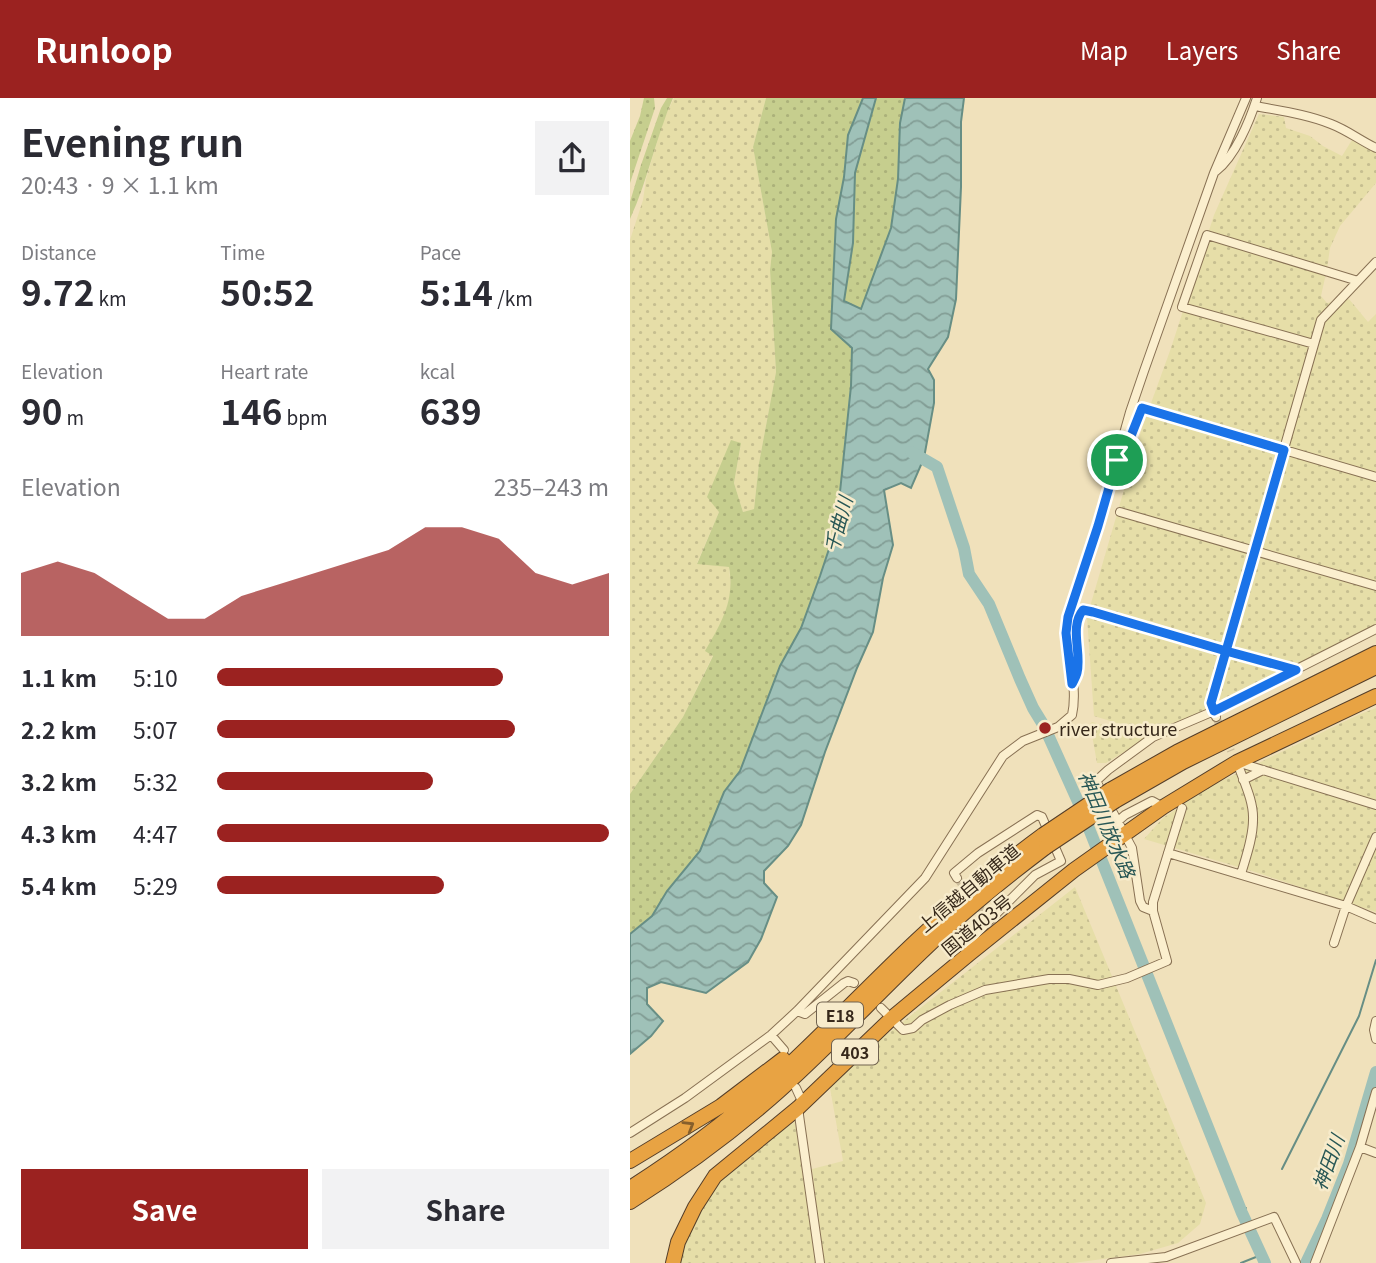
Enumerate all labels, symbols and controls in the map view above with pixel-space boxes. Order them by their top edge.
text: Runloop [35,25,173,73]
text: Map [1080,32,1128,67]
text: Layers [1166,32,1238,67]
text: Share [1276,32,1341,67]
text: Evening run [21,113,244,168]
button: share [535,121,609,195]
text: 20:43 · 9 × 1.1 km [21,167,219,201]
text: Distance [21,238,96,265]
text: Time [220,238,265,265]
text: Pace [420,238,461,265]
text: 9.72 [21,265,94,316]
text: 50:52 [220,265,314,316]
text: 5:14 [420,265,493,316]
text: km [94,284,127,311]
text: /km [493,284,533,311]
text: Elevation [21,357,103,384]
text: Heart rate [220,357,308,384]
text: kcal [420,357,455,384]
text: 90 [21,384,62,435]
text: 146 [220,384,282,435]
text: 639 [420,384,482,435]
text: m [62,403,84,430]
text: bpm [282,403,328,430]
pin [1087,430,1147,490]
icon: arrive [1098,441,1136,479]
text: Elevation [21,469,121,503]
text: 235–243 m [494,469,609,503]
water label: 千曲川 [817,491,858,555]
text: 1.1 km [21,660,97,694]
text: 5:10 [133,660,178,694]
text: 2.2 km [21,712,97,746]
text: 5:07 [133,712,178,746]
place label: river structure [1059,715,1177,741]
marker: river structure [1037,720,1053,736]
text: 3.2 km [21,764,97,798]
text: 5:32 [133,764,178,798]
water label: 神田川放水路 [1073,766,1143,884]
text: 4.3 km [21,816,97,850]
text: 4:47 [133,816,178,850]
street label: 上信越自動車道 [911,837,1025,937]
text: 5.4 km [21,868,97,902]
text: 5:29 [133,868,178,902]
street label: 国道403号 [935,887,1017,961]
road number: E18 [817,1002,863,1028]
road number: 403 [832,1040,878,1064]
one-way arrow [681,1122,694,1135]
water label: 神田川 [1305,1129,1350,1193]
button: Save [21,1169,308,1249]
button: Share [322,1169,609,1249]

